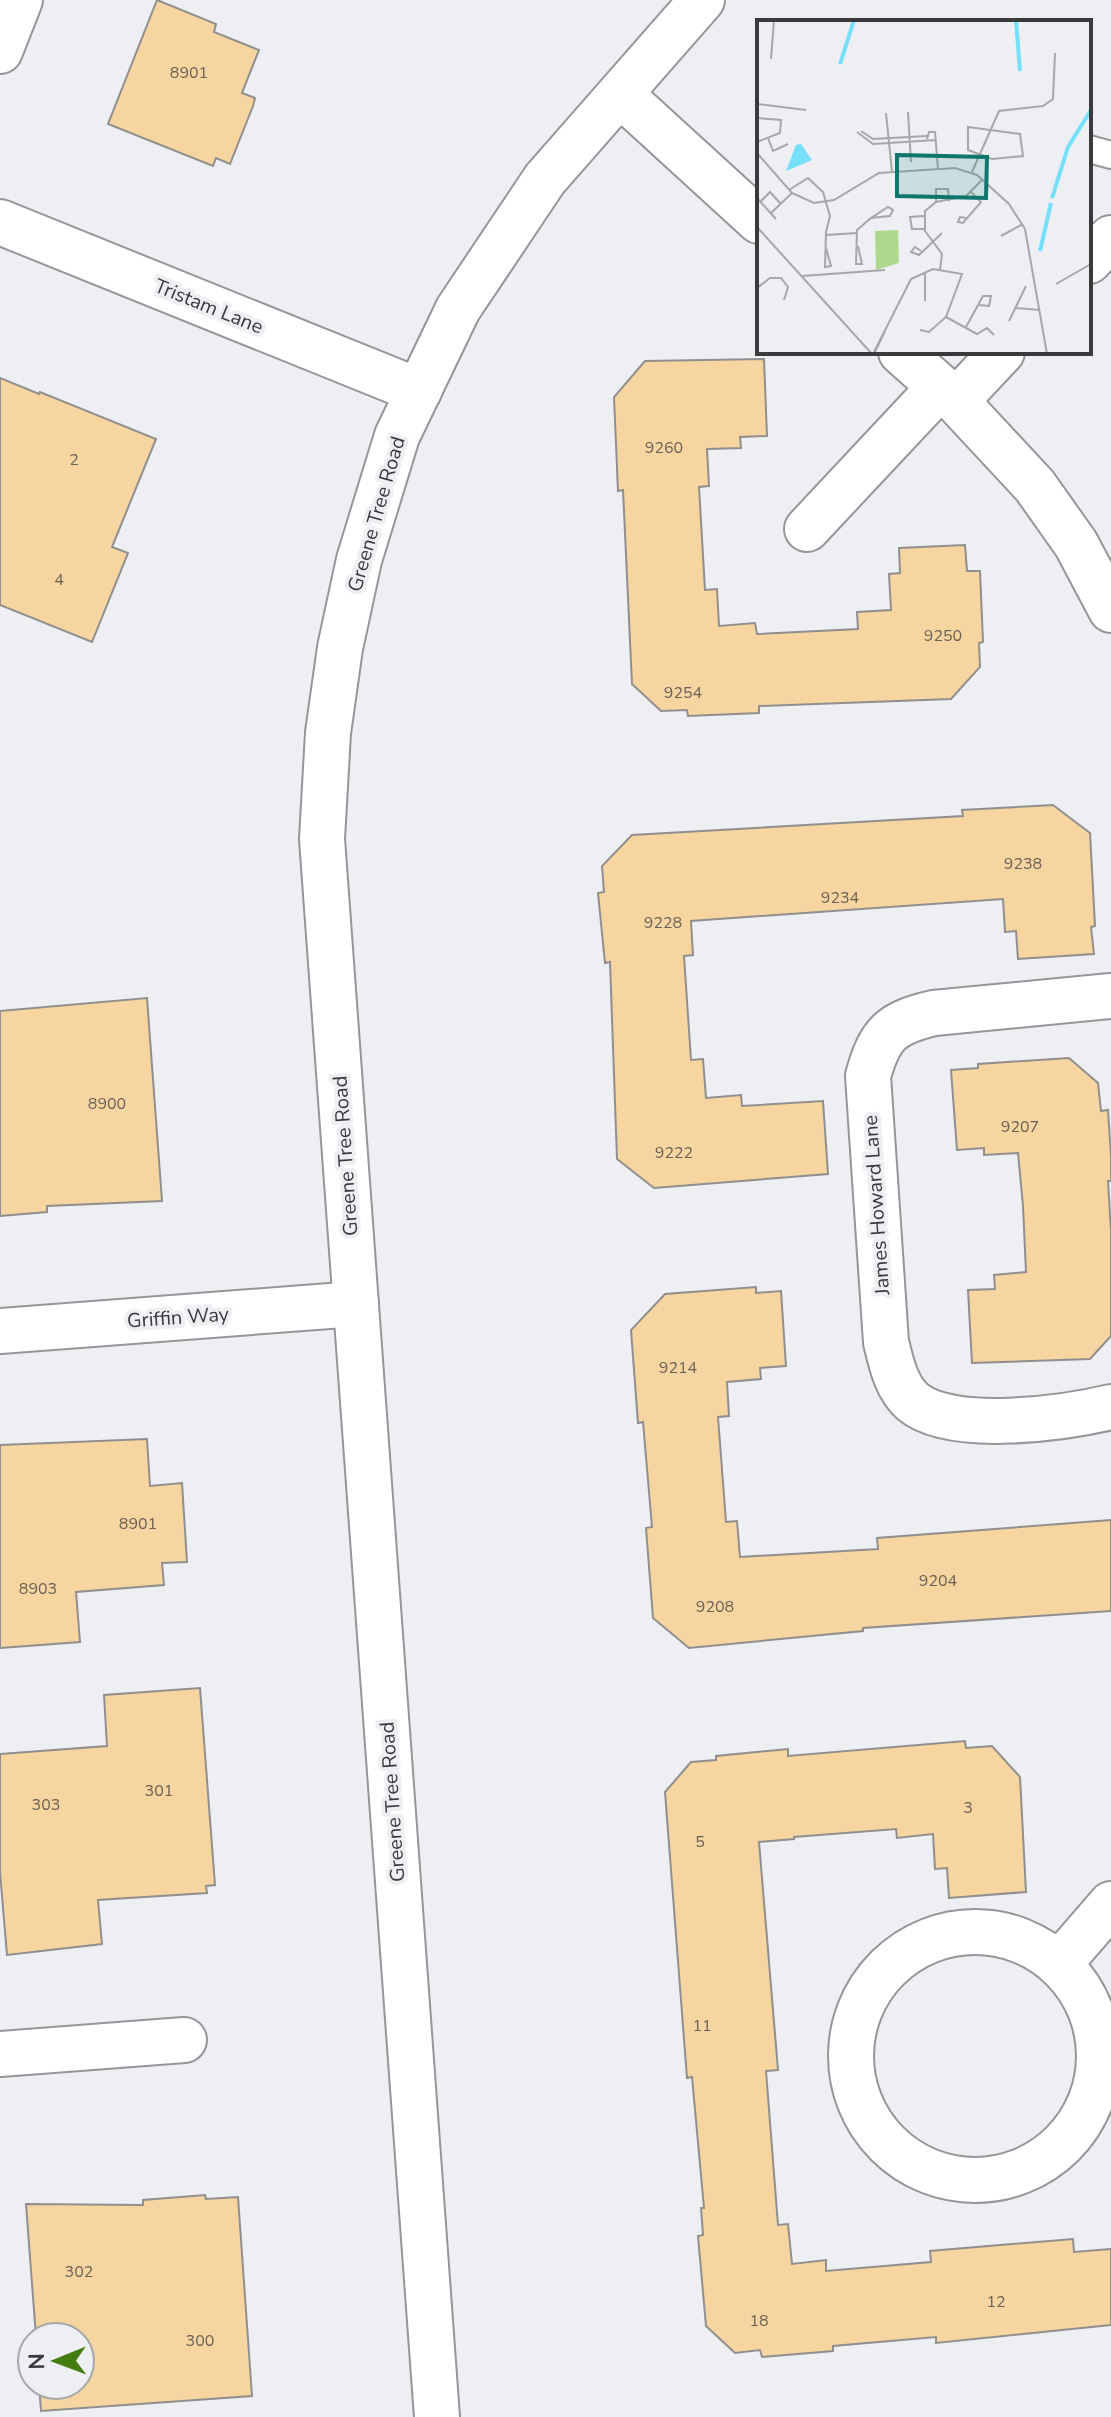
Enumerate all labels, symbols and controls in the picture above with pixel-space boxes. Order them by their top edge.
inset map [757,20,1091,354]
house number: 8901 [170,62,208,84]
street label: Tristam Lane [150,272,267,341]
street label: Greene Tree Road [341,433,412,595]
house number: 9260 [645,437,683,459]
house number: 2 [69,449,79,471]
house number: 4 [54,569,64,591]
house number: 9250 [924,625,962,647]
house number: 9254 [664,682,703,704]
house number: 9238 [1004,853,1042,875]
house number: 9234 [821,887,860,909]
house number: 9228 [644,912,682,934]
street label: Greene Tree Road [326,1075,365,1237]
house number: 8900 [88,1093,126,1115]
street label: James Howard Lane [857,1114,896,1297]
house number: 9207 [1001,1116,1039,1138]
house number: 9222 [655,1142,693,1164]
street label: Griffin Way [126,1300,231,1335]
house number: 9214 [659,1357,698,1379]
house number: 8901 [119,1513,157,1535]
house number: 9204 [919,1570,958,1592]
house number: 8903 [19,1578,57,1600]
house number: 9208 [696,1596,734,1618]
street label: Greene Tree Road [373,1721,412,1883]
house number: 301 [145,1780,173,1802]
house number: 303 [32,1794,60,1816]
house number: 3 [963,1797,973,1819]
house number: 5 [695,1831,705,1853]
house number: 11 [692,2015,712,2037]
house number: 302 [65,2261,93,2283]
house number: 12 [986,2291,1006,2313]
house number: 18 [749,2310,769,2332]
north arrow [16,2321,96,2401]
house number: 300 [186,2330,214,2352]
text: N [22,2353,52,2370]

